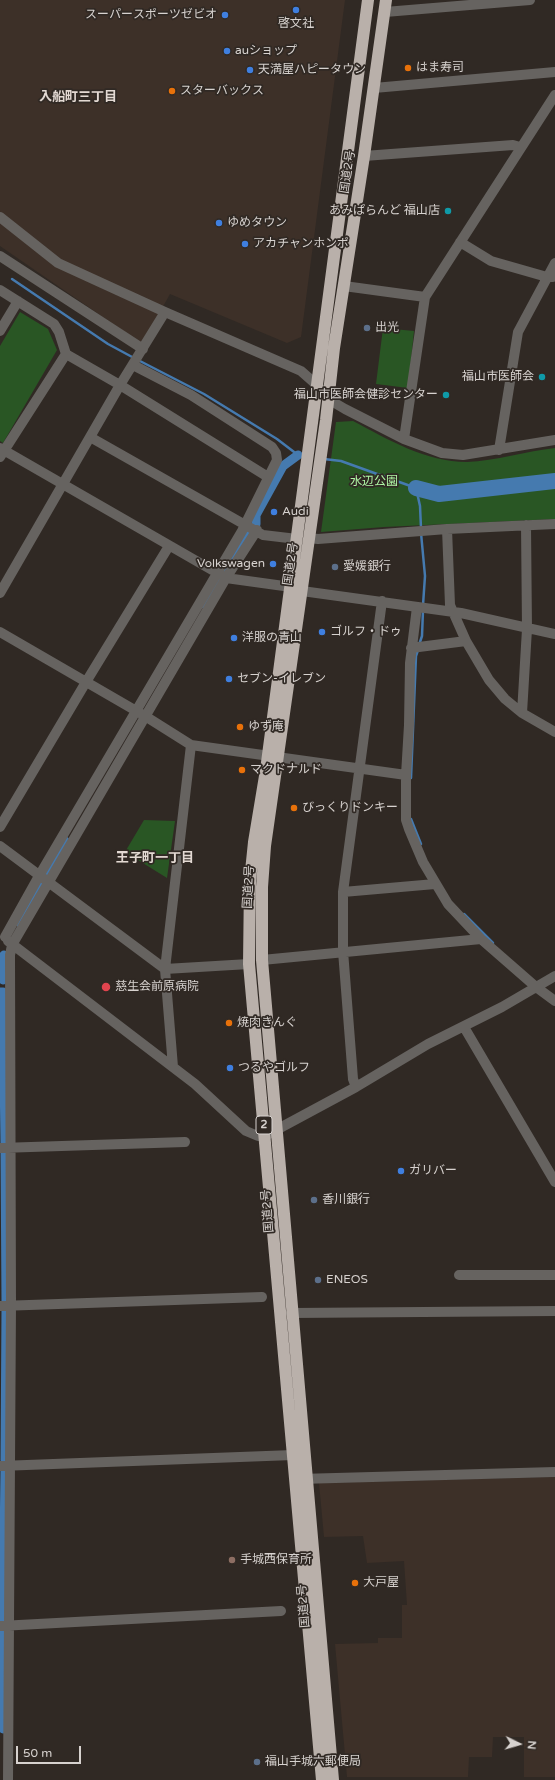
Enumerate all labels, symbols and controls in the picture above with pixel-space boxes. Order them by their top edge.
marker: 啓文社 [291,5,301,15]
place label: スーパースポーツゼビオ [85,8,217,22]
marker: スーパースポーツゼビオ [220,10,230,20]
place label: 啓文社 [278,17,314,31]
place label: auショップ [235,44,297,58]
marker: auショップ [222,46,232,56]
place label: はま寿司 [416,61,464,75]
place label: 天満屋ハピータウン [258,63,366,77]
marker: はま寿司 [403,63,413,73]
marker: 天満屋ハピータウン [245,65,255,75]
place label: スターバックス [180,84,264,98]
marker: スターバックス [167,86,177,96]
district label: 入船町三丁目 [39,90,117,106]
street label: 国道2号 [337,149,359,195]
place label: あみぱらんど 福山店 [329,204,440,218]
marker: あみぱらんど 福山店 [443,206,453,216]
place label: ゆめタウン [227,216,287,230]
marker: ゆめタウン [214,218,224,228]
place label: アカチャンホンポ [253,237,349,251]
marker: アカチャンホンポ [240,239,250,249]
place label: 出光 [375,321,399,335]
marker: 出光 [362,323,372,333]
place label: 福山市医師会 [462,370,534,384]
marker: 福山市医師会 [537,372,547,382]
place label: 福山市医師会健診センター [294,388,438,402]
marker: 福山市医師会健診センター [441,390,451,400]
park label: 水辺公園 [350,475,398,489]
place label: Audi [282,505,309,519]
marker: Audi [269,507,279,517]
street label: 国道2号 [281,541,301,587]
place label: Volkswagen [197,557,265,571]
marker: Volkswagen [268,559,278,569]
place label: 愛媛銀行 [343,560,391,574]
marker: 愛媛銀行 [330,562,340,572]
place label: ゴルフ・ドゥ [330,625,402,639]
marker: ゴルフ・ドゥ [317,627,327,637]
place label: 洋服の青山 [242,631,302,645]
marker: 洋服の青山 [229,633,239,643]
place label: セブン-イレブン [237,672,326,686]
marker: セブン-イレブン [224,674,234,684]
place label: ゆず庵 [248,720,284,734]
marker: ゆず庵 [235,722,245,732]
place label: マクドナルド [250,763,322,777]
marker: マクドナルド [237,765,247,775]
place label: びっくりドンキー [302,801,398,815]
marker: びっくりドンキー [289,803,299,813]
district label: 王子町一丁目 [116,851,194,867]
street label: 国道2号 [241,865,257,909]
place label: 慈生会前原病院 [115,980,199,994]
marker: 慈生会前原病院 [100,981,112,993]
place label: 焼肉きんぐ [237,1016,297,1030]
marker: 焼肉きんぐ [224,1018,234,1028]
place label: つるやゴルフ [238,1061,310,1075]
marker: つるやゴルフ [225,1063,235,1073]
road number: 2 [256,1116,272,1134]
place label: ガリバー [409,1164,457,1178]
marker: ガリバー [396,1166,406,1176]
street label: 国道2号 [259,1189,277,1233]
place label: 香川銀行 [322,1193,370,1207]
marker: 香川銀行 [309,1195,319,1205]
place label: ENEOS [326,1273,368,1287]
marker: ENEOS [313,1275,323,1285]
place label: 手城西保育所 [240,1553,312,1567]
marker: 手城西保育所 [227,1555,237,1565]
place label: 大戸屋 [363,1576,399,1590]
marker: 大戸屋 [350,1578,360,1588]
street label: 国道2号 [295,1584,313,1628]
north arrow [499,1724,539,1764]
scale bar [18,1738,83,1764]
text: N [525,1740,538,1750]
text: 50 m [23,1746,52,1760]
place label: 福山手城六郵便局 [265,1755,361,1769]
marker: 福山手城六郵便局 [252,1757,262,1767]

